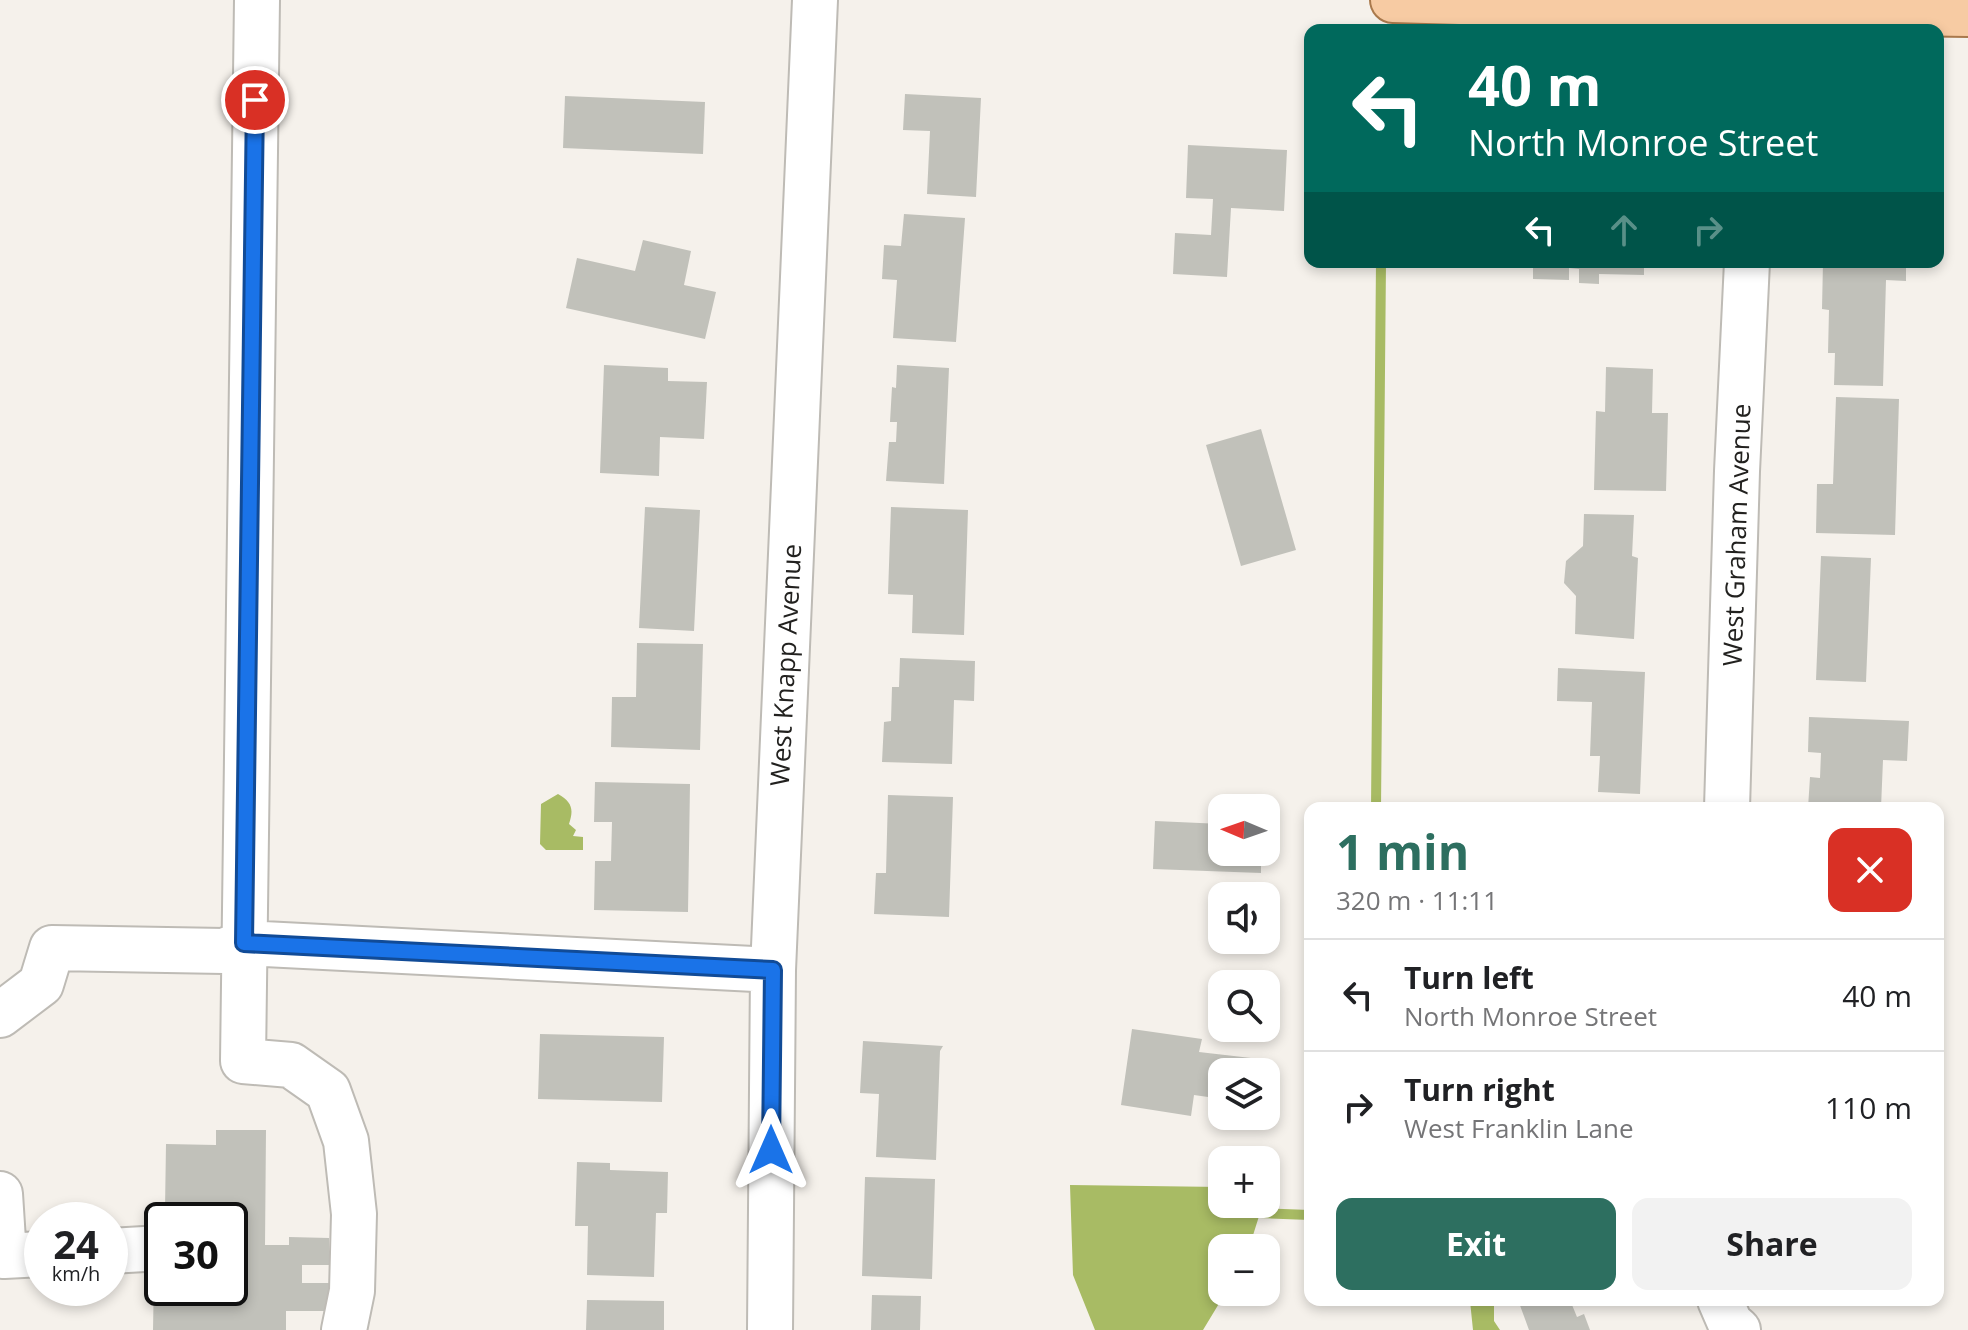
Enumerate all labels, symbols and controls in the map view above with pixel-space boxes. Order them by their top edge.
text: 40 m [1468,46,1602,122]
icon: left [1336,56,1440,160]
pin [221,66,289,134]
icon: arrive [233,78,277,122]
text: North Monroe Street [1468,118,1818,167]
icon: left [1518,208,1562,252]
icon: ahead [1602,208,1646,252]
icon: right [1686,208,1730,252]
street label: West Graham Avenue [1713,403,1759,667]
street label: West Knapp Avenue [761,543,809,787]
north arrow [1208,794,1280,866]
map controls [1208,794,1280,1306]
text: 1 min [1336,819,1469,884]
button: close [1828,828,1912,912]
button: sound [1208,882,1280,954]
text: 320 m · 11:11 [1336,882,1498,918]
text: Turn left [1404,957,1534,998]
button: search [1208,970,1280,1042]
icon: left [1336,973,1380,1017]
text: 40 m [1842,975,1912,1016]
text: North Monroe Street [1404,998,1657,1034]
button: layers [1208,1058,1280,1130]
text: Turn right [1404,1069,1555,1110]
icon: right [1336,1085,1380,1129]
text: 110 m [1825,1087,1912,1128]
position arrow [729,1108,813,1192]
text: West Franklin Lane [1404,1110,1634,1146]
button: + [1208,1146,1280,1218]
button: Exit [1336,1198,1616,1290]
button: Share [1632,1198,1912,1290]
speed limit sign: 30 [144,1202,248,1306]
text: 24 [53,1216,99,1271]
button: − [1208,1234,1280,1306]
text: km/h [52,1260,100,1287]

